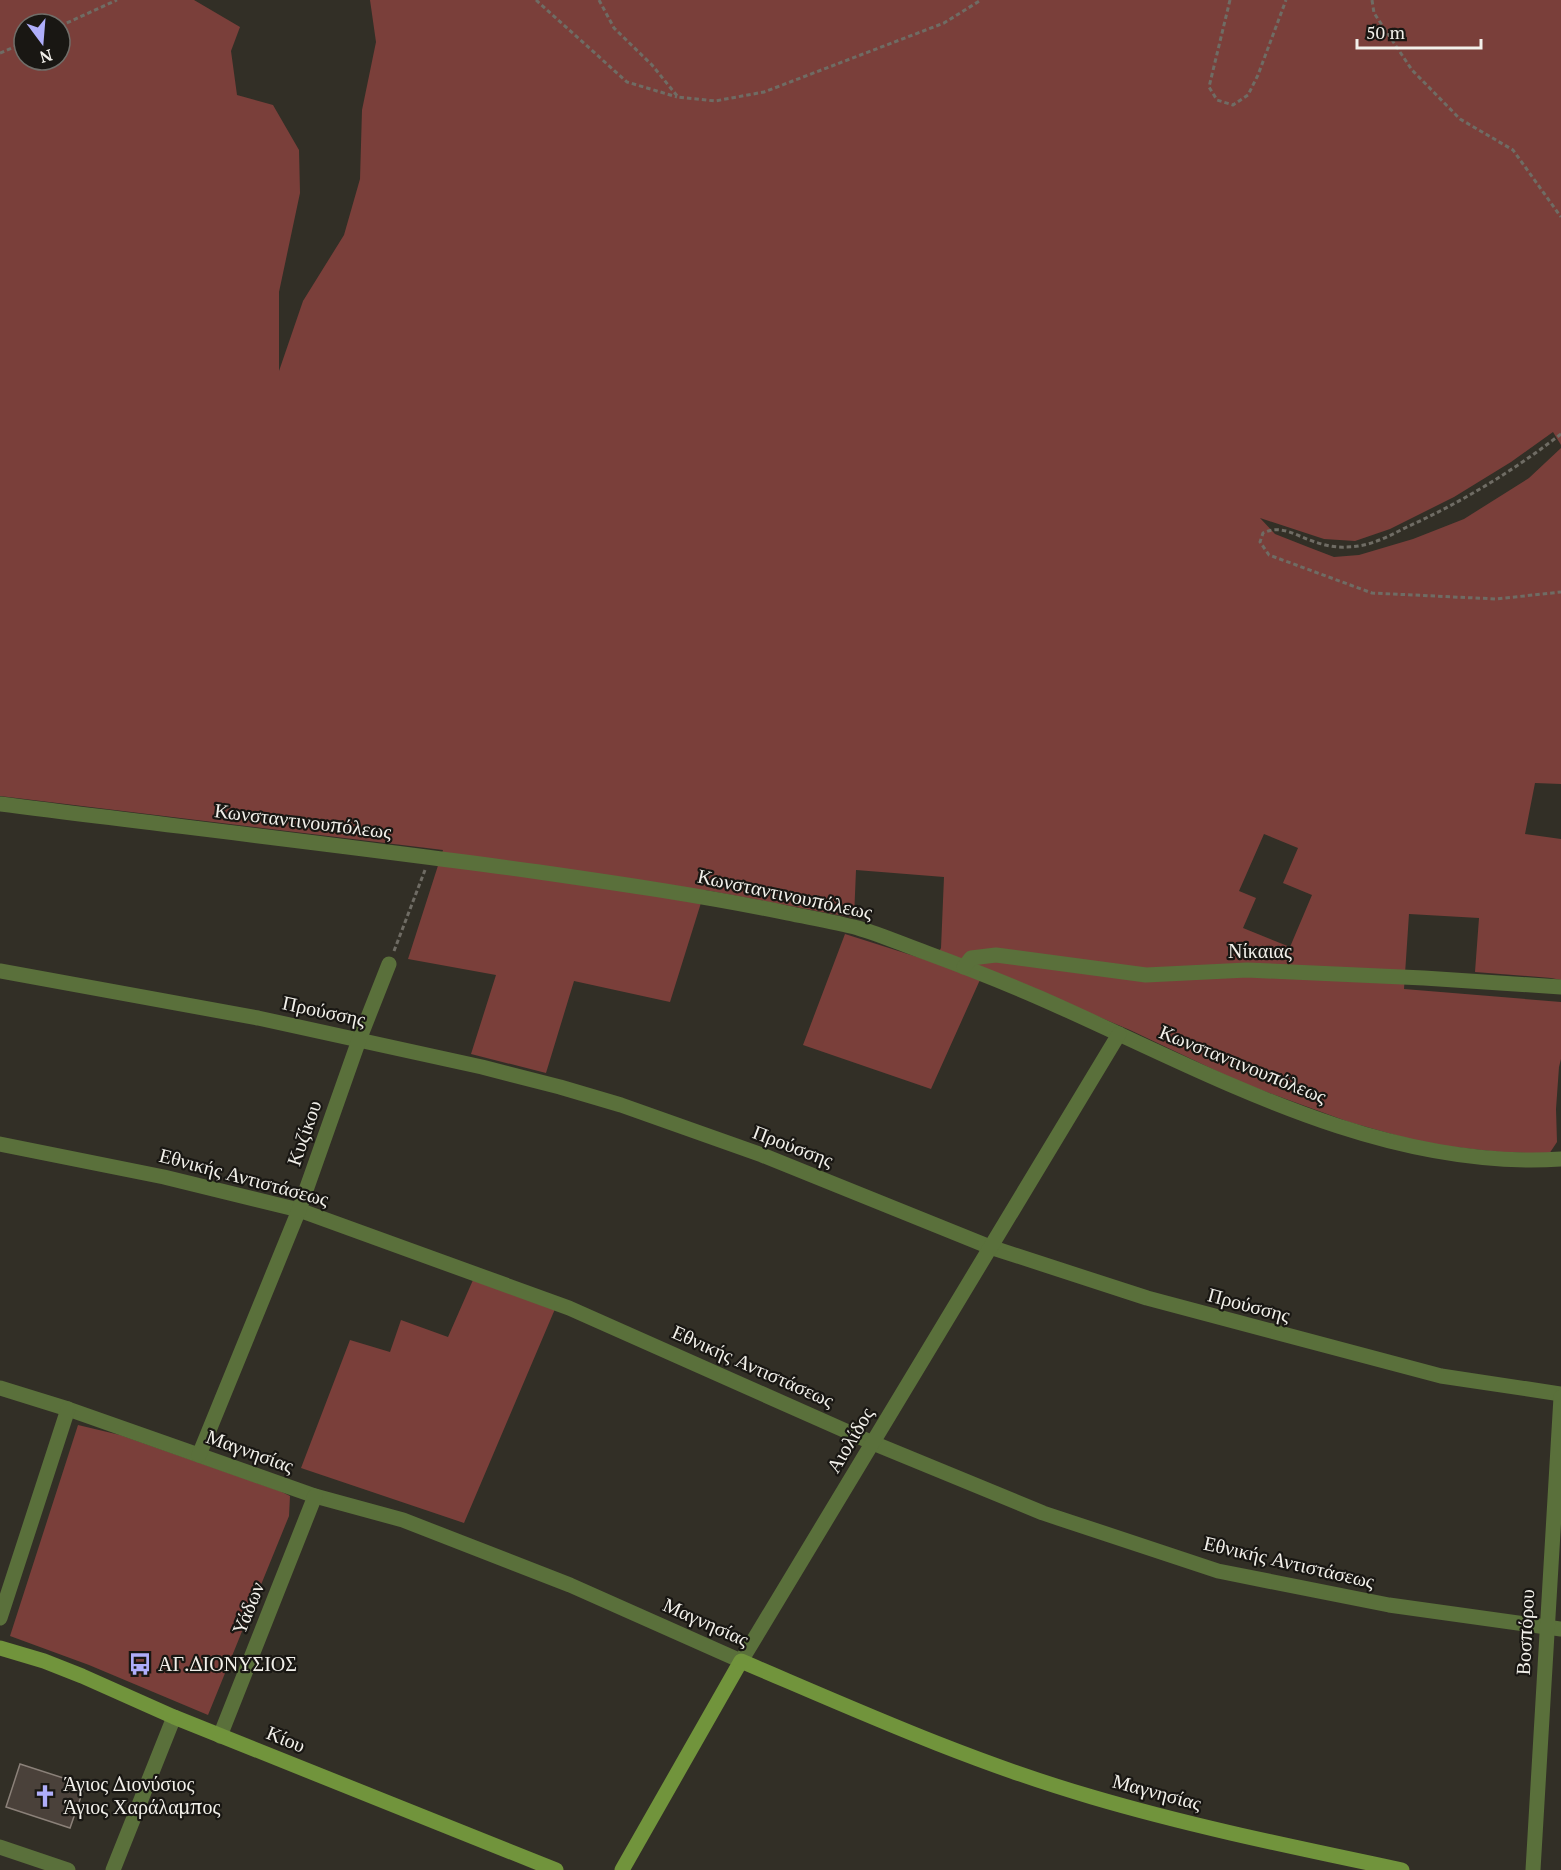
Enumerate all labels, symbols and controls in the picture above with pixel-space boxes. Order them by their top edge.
north arrow [12,12,72,72]
scale bar [1357,12,1482,50]
text: 50 m [1366,20,1406,44]
text: N [37,44,55,69]
street label: Κωνσταντινουπόλεως [213,796,393,845]
street label: Κωνσταντινουπόλεως [695,862,875,925]
street label: Νίκαιας [1228,937,1292,964]
street label: Προύσσης [280,989,368,1032]
street label: Κωνσταντινουπόλεως [1156,1018,1331,1109]
street label: Κυζίκου [280,1096,327,1169]
street label: Προύσσης [749,1118,837,1173]
street label: Εθνικής Αντιστάσεως [156,1141,332,1212]
street label: Προύσσης [1205,1281,1293,1328]
street label: Εθνικής Αντιστάσεως [668,1318,838,1413]
street label: Αιολίδος [819,1402,880,1478]
street label: Μαγνησίας [203,1422,298,1479]
street label: Εθνικής Αντιστάσεως [1201,1529,1377,1594]
street label: Υάδων [225,1577,270,1638]
street label: Βοσπόρου [1509,1588,1540,1676]
street label: Μαγνησίας [659,1591,753,1652]
place label: ΑΓ.ΔΙΟΝΥΣΙΟΣ [158,1650,297,1677]
bus stop icon: ΑΓ.ΔΙΟΝΥΣΙΟΣ [127,1651,153,1677]
street label: Κίου [263,1719,310,1759]
street label: Μαγνησίας [1110,1767,1205,1816]
place label: Άγιος Διονύσιος Άγιος Χαράλαμπος [63,1770,220,1820]
church icon: Άγιος Διονύσιος Άγιος Χαράλαμπος [32,1783,58,1809]

